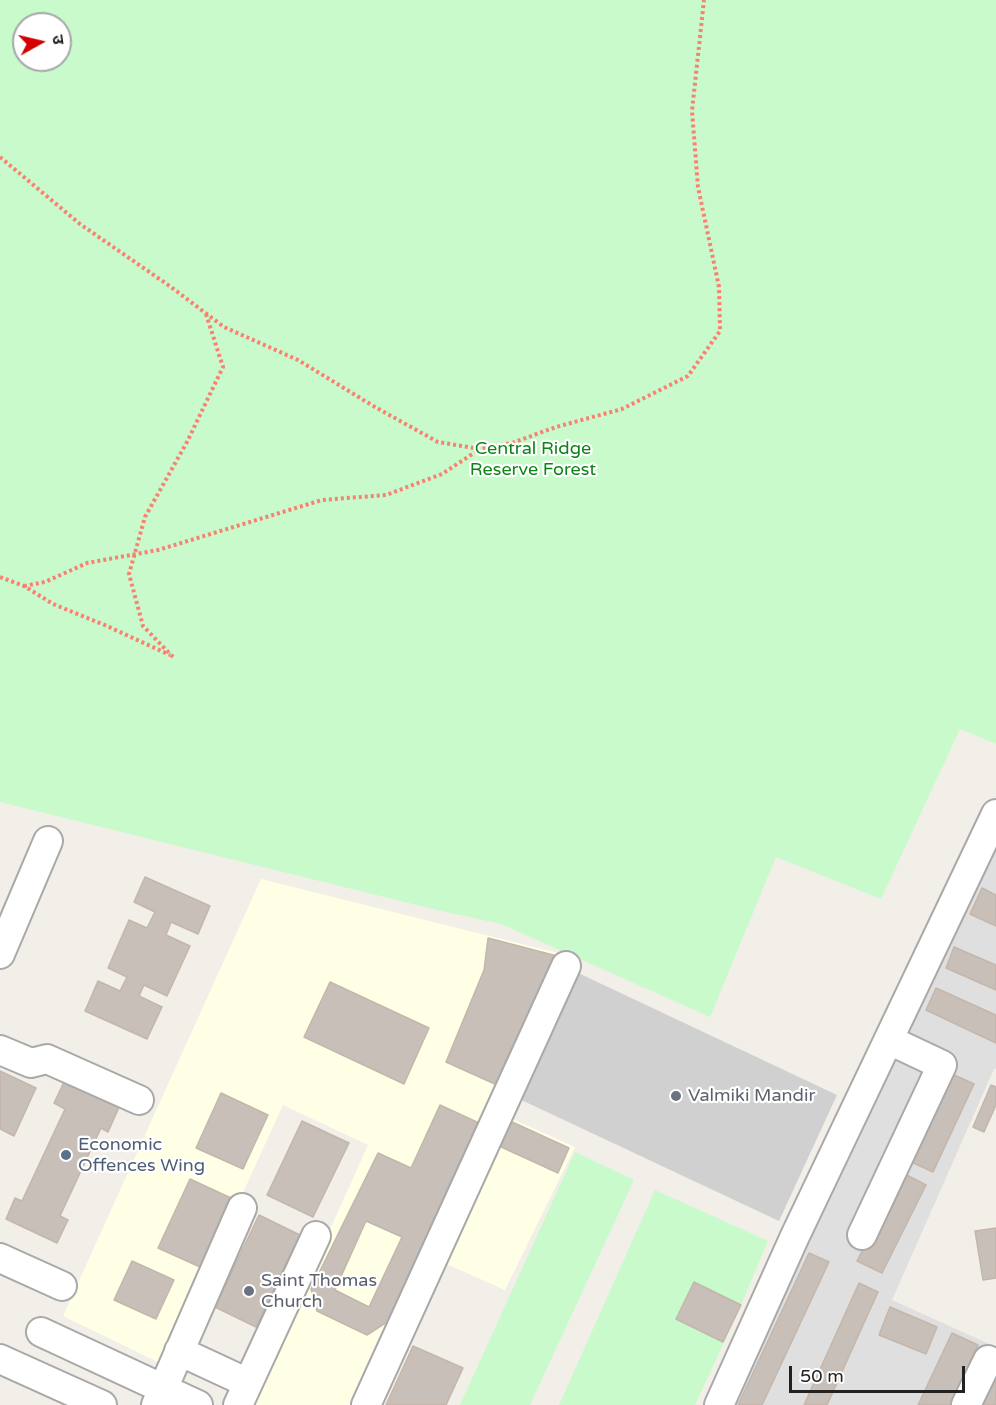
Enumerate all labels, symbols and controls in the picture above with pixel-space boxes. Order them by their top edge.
north arrow [12,12,72,72]
text: उ [47,34,68,46]
park label: Central Ridge Reserve Forest [470,438,596,480]
place label: Valmiki Mandir [688,1085,815,1107]
marker: Valmiki Mandir [669,1089,683,1103]
place label: Economic Offences Wing [78,1134,205,1176]
marker: Economic Offences Wing [59,1148,73,1162]
place label: Saint Thomas Church [261,1270,377,1312]
marker: Saint Thomas Church [242,1284,256,1298]
scale bar [792,1354,968,1392]
text: 50 m [800,1365,844,1387]

